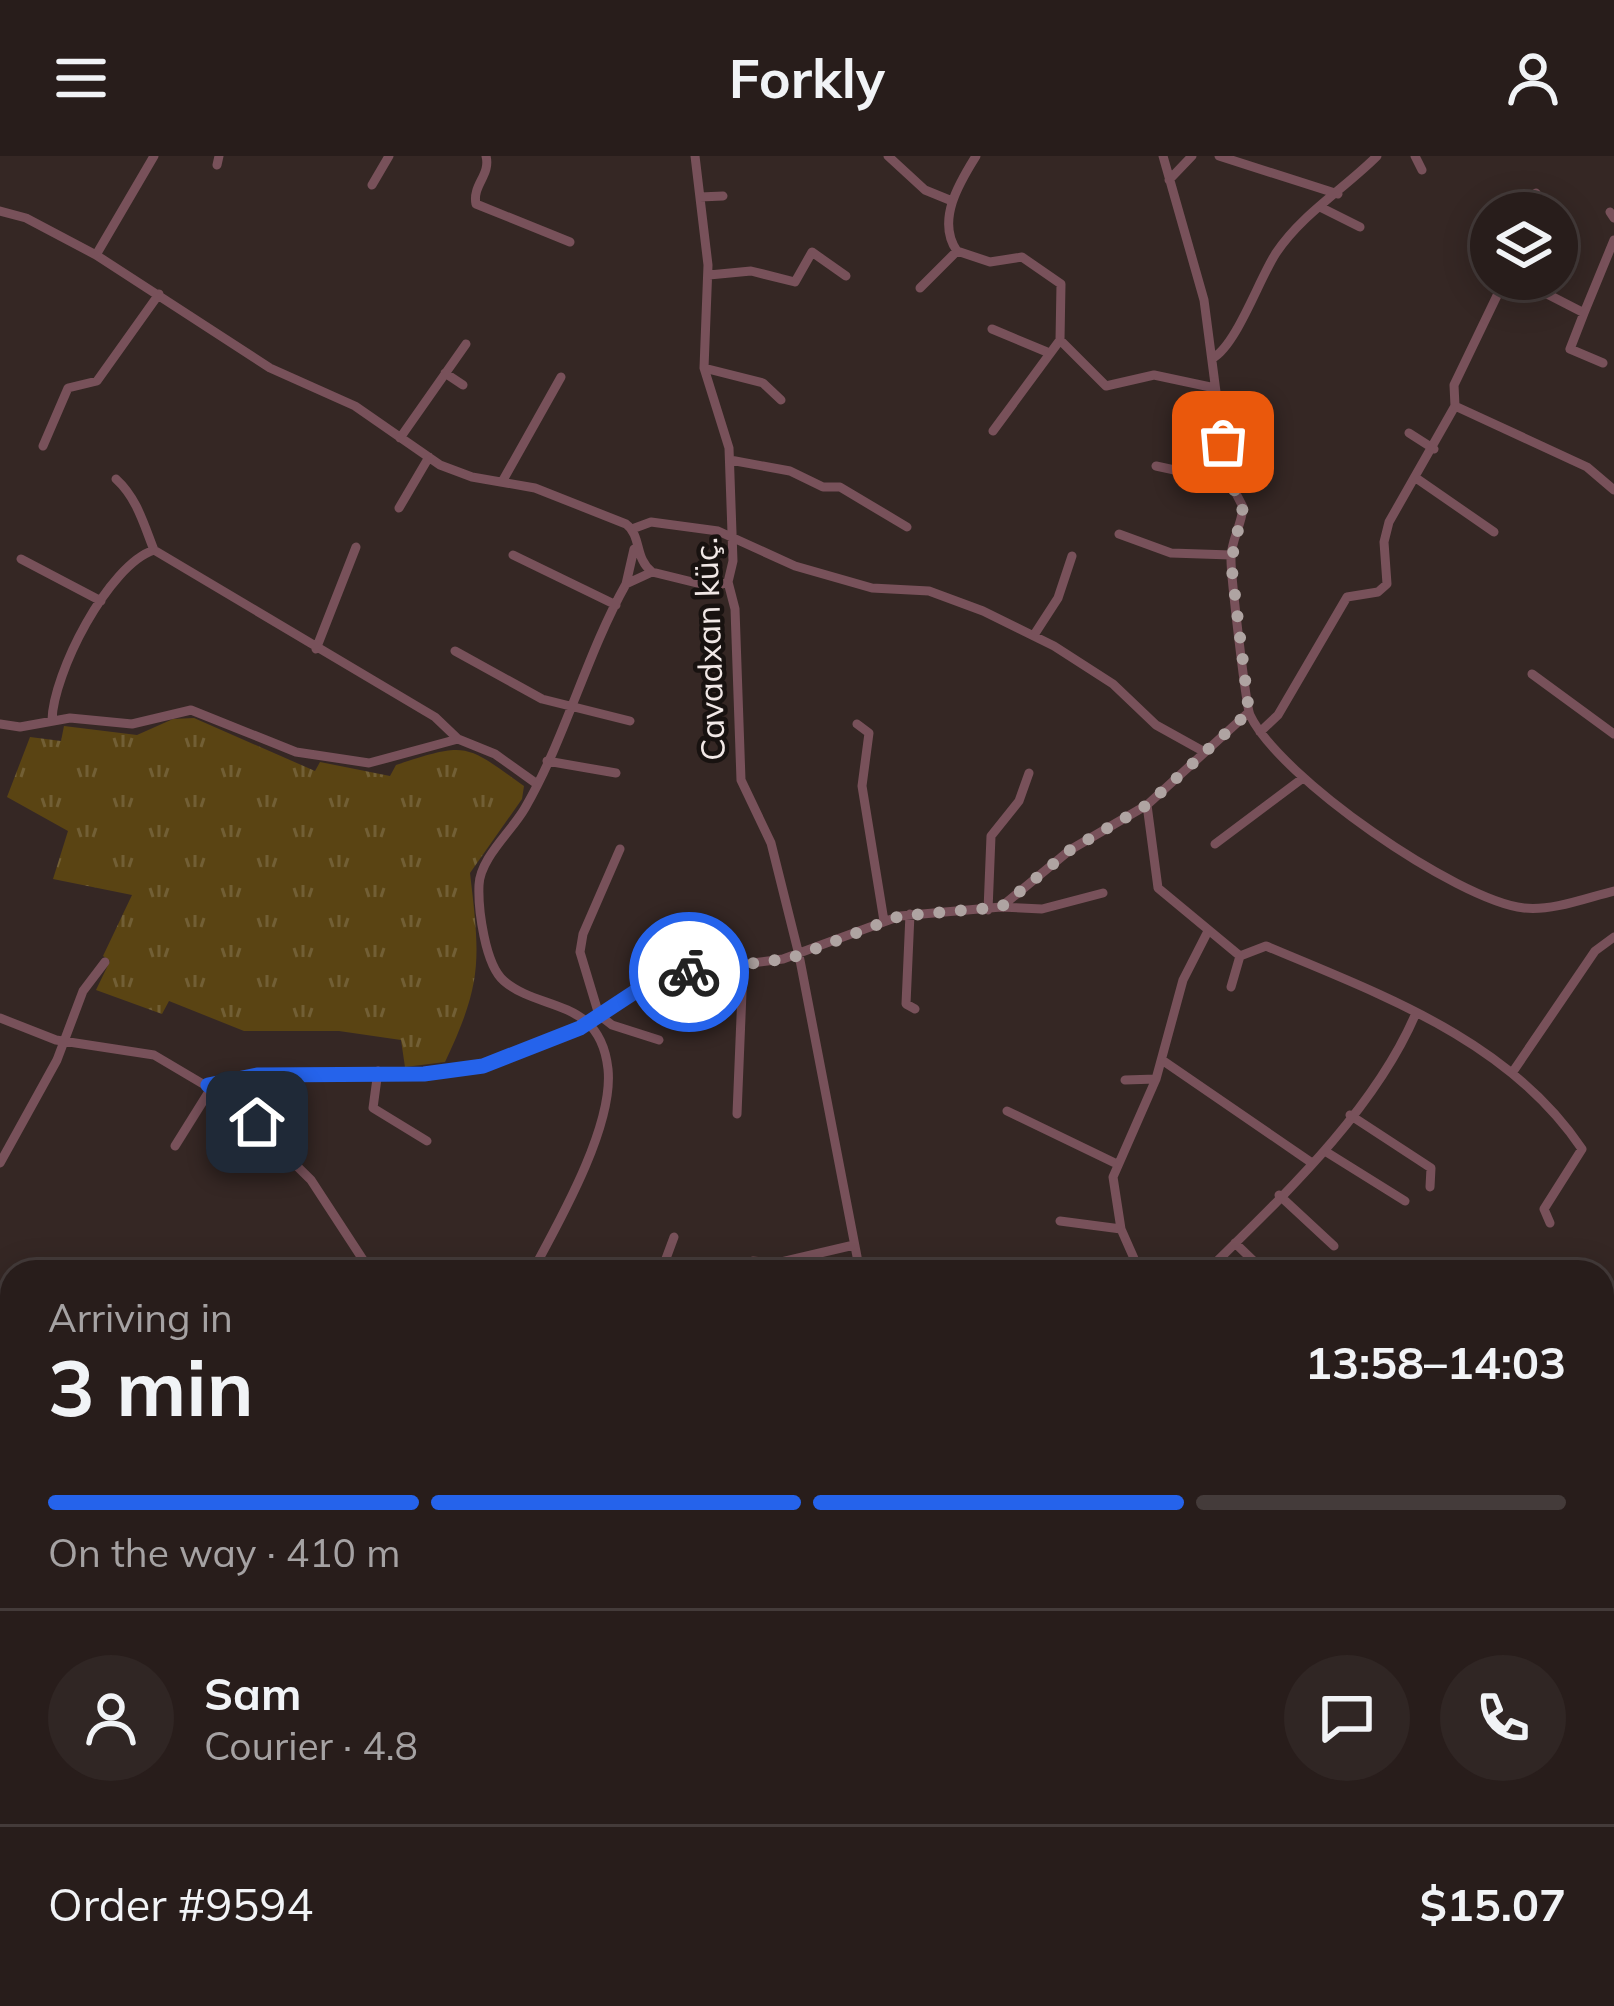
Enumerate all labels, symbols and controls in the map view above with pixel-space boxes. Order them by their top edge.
text: Forkly [729,44,885,112]
icon: menu [48,45,114,111]
icon: person [1500,45,1566,111]
map controls [1470,192,1578,300]
button: layers [1470,192,1578,300]
pin [1172,391,1274,493]
icon: bag [1190,409,1256,475]
street label: Cavadxan küç. [684,536,733,762]
courier [629,912,749,1032]
icon: bike [656,939,722,1005]
pin [206,1071,308,1173]
icon: home [224,1089,290,1155]
text: Arriving in [48,1293,233,1342]
text: 13:58–14:03 [1305,1334,1566,1390]
text: 3 min [48,1338,254,1436]
text: On the way · 410 m [48,1528,400,1577]
button: person [48,1655,174,1781]
button: chat [1284,1655,1410,1781]
button: phone [1440,1655,1566,1781]
text: Sam [204,1665,301,1721]
text: Courier · 4.8 [204,1721,418,1770]
text: Order #9594 [48,1876,313,1932]
text: $15.07 [1420,1876,1566,1932]

